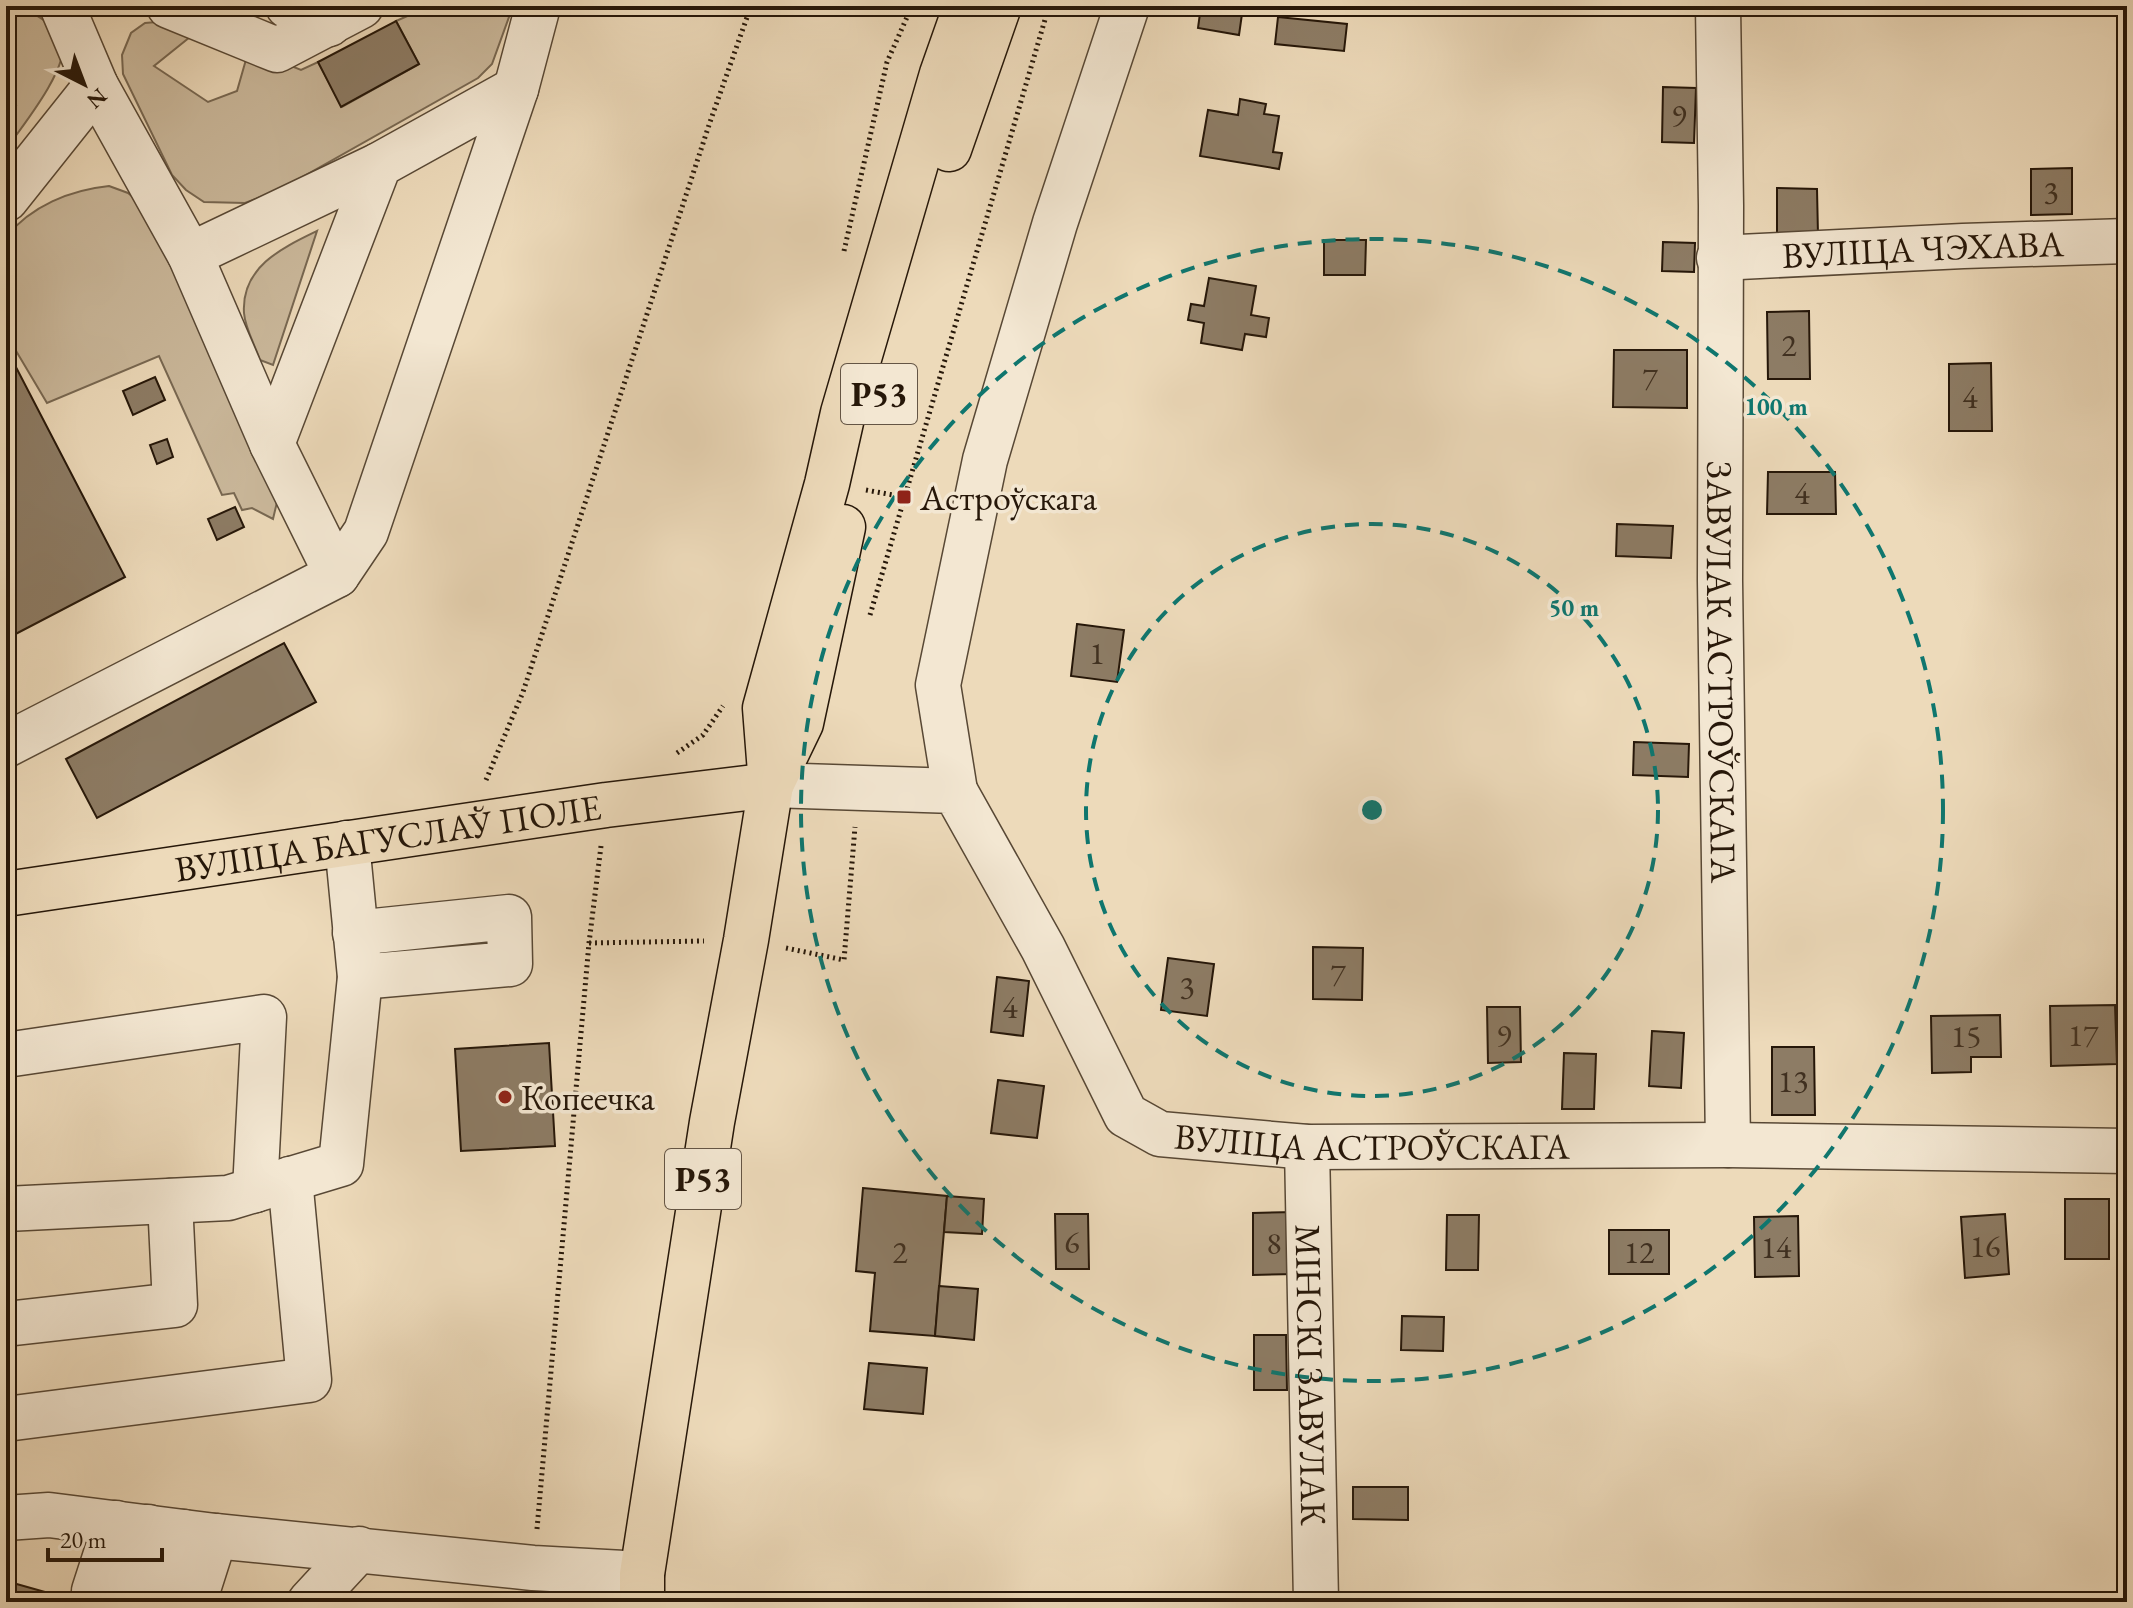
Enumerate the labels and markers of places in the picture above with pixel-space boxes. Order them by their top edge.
place label: Астроўскага [919,474,1098,521]
marker: Астроўскага [895,488,913,506]
centre of rings [1358,796,1386,824]
place label: Копеечка [521,1074,656,1121]
marker: Копеечка [496,1088,514,1106]

